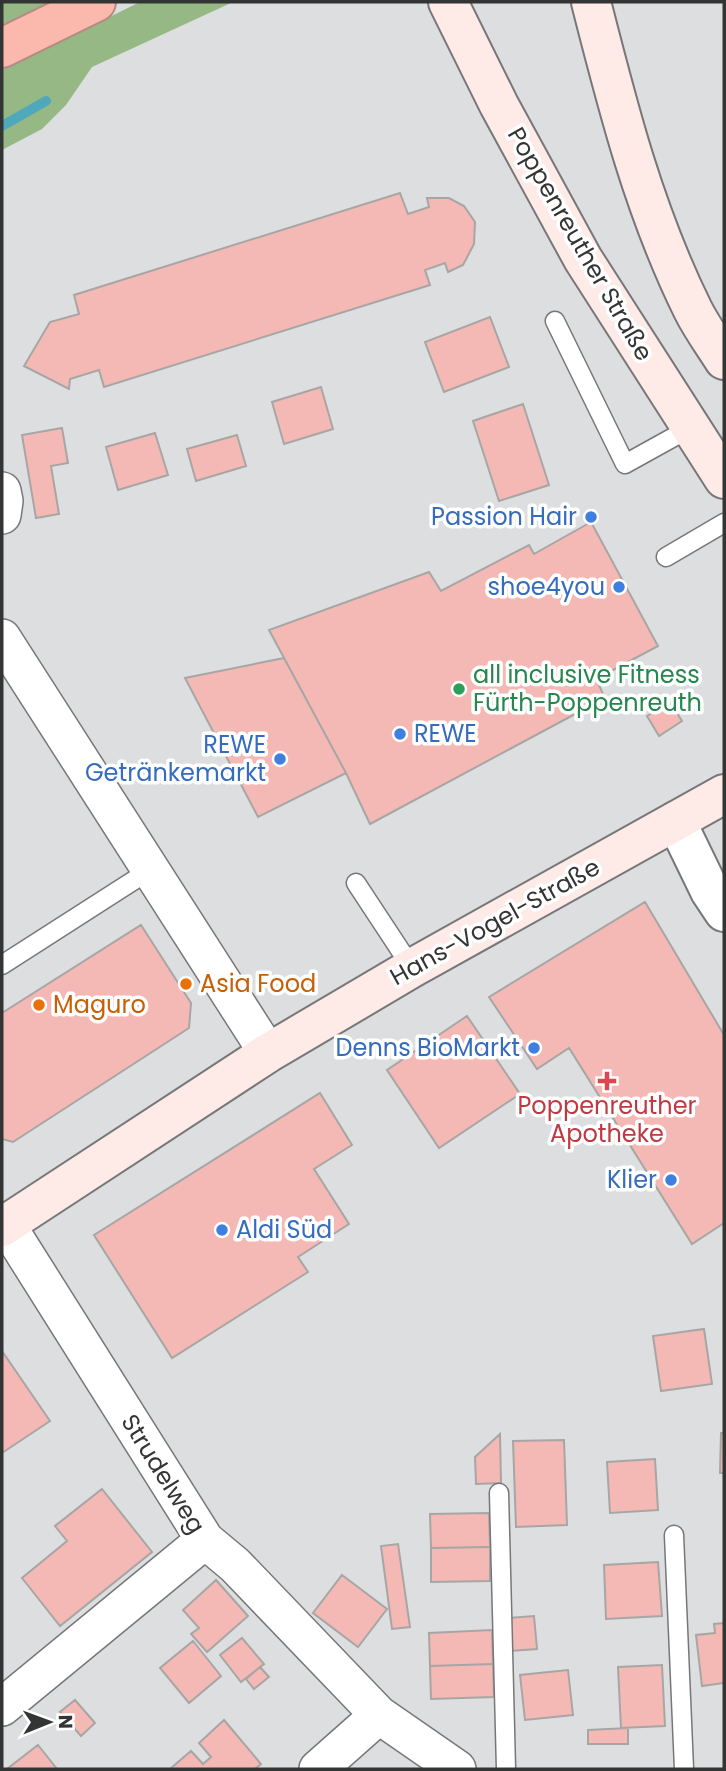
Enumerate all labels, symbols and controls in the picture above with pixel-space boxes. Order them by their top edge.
street label: Poppenreuther Straße [500,121,661,367]
place label: Passion Hair [431,500,577,533]
marker: Passion Hair [583,509,599,525]
place label: shoe4you [488,570,605,603]
marker: shoe4you [611,579,627,595]
place label: all inclusive Fitness Fürth-Poppenreuth [473,658,702,719]
marker: all inclusive Fitness Fürth-Poppenreuth [451,681,467,697]
place label: REWE [414,717,477,750]
marker: REWE [392,726,408,742]
place label: REWE Getränkemarkt [85,728,266,789]
marker: REWE Getränkemarkt [272,751,288,767]
street label: Hans-Vogel-Straße [384,850,606,993]
place label: Asia Food [200,967,316,1000]
marker: Asia Food [178,976,194,992]
place label: Maguro [53,988,146,1021]
marker: Maguro [31,997,47,1013]
place label: Denns BioMarkt [336,1031,520,1064]
marker: Denns BioMarkt [526,1040,542,1056]
marker: Poppenreuther Apotheke [599,1073,615,1089]
place label: Poppenreuther Apotheke [517,1089,697,1150]
place label: Klier [607,1163,657,1196]
marker: Klier [663,1172,679,1188]
place label: Aldi Süd [236,1213,332,1246]
marker: Aldi Süd [214,1222,230,1238]
street label: Strudelweg [114,1408,213,1540]
north arrow [14,1687,84,1757]
text: N [52,1714,79,1729]

